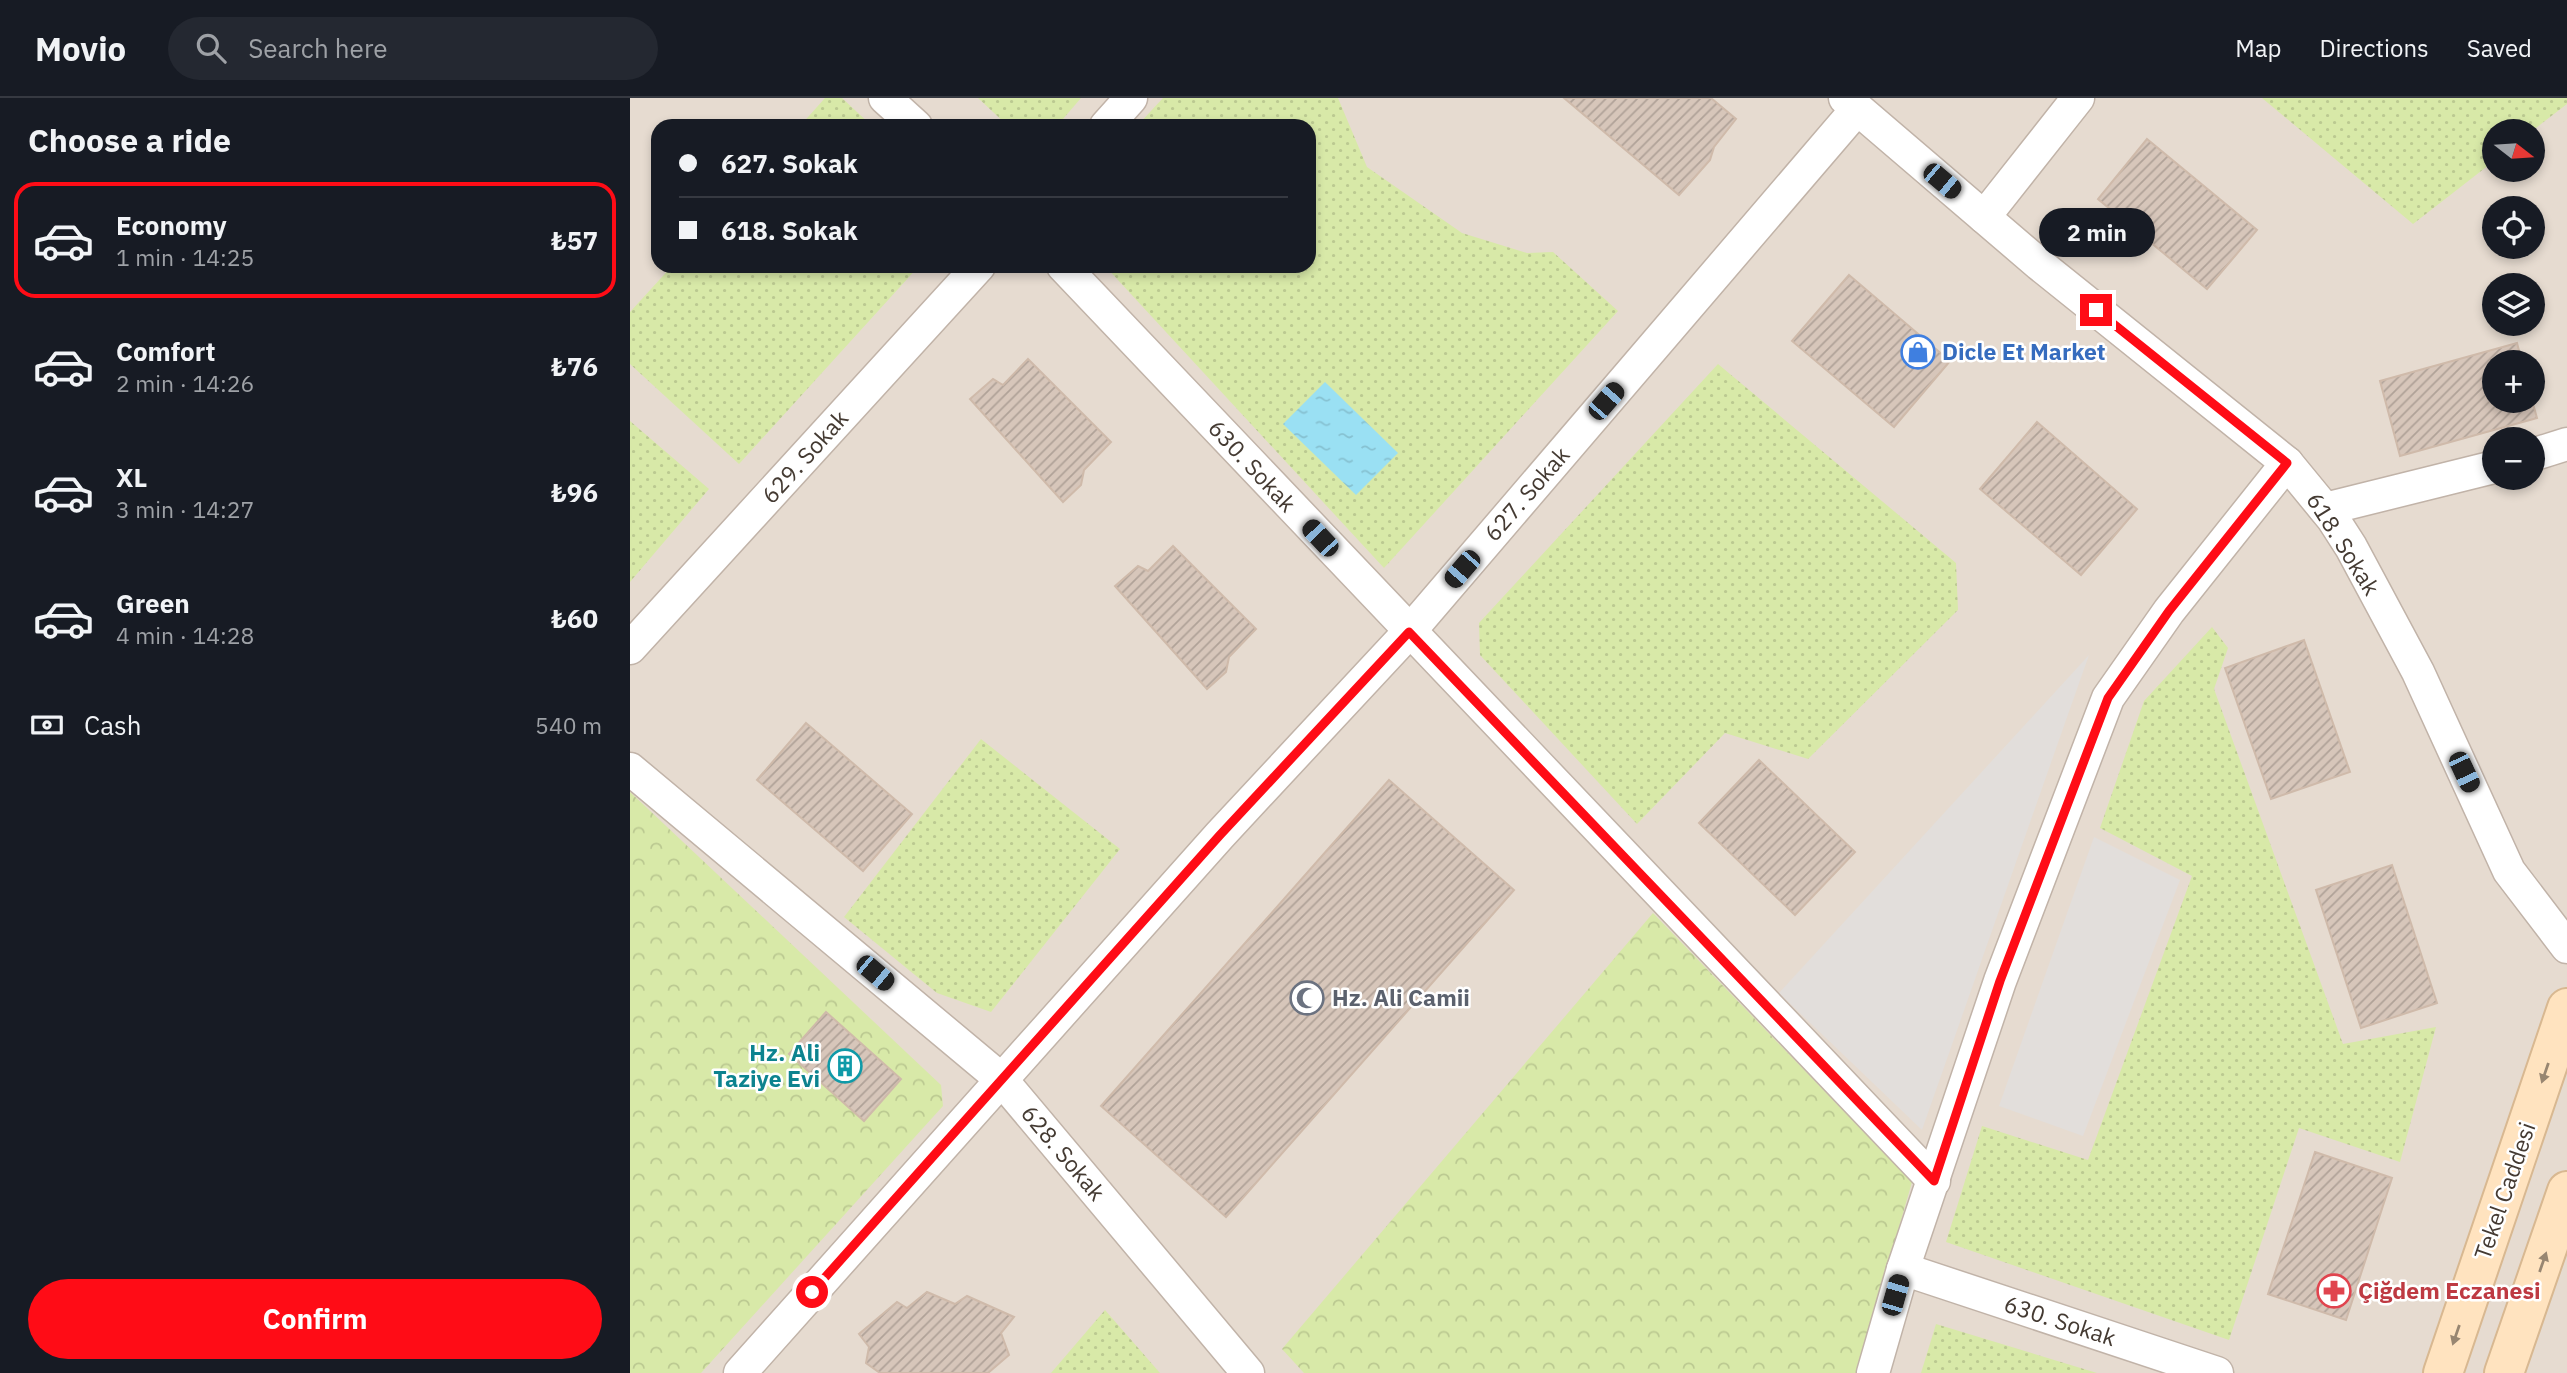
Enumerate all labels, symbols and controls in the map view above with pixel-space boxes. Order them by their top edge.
search box [168,17,658,80]
text: Movio [35,27,126,70]
icon: search [192,29,230,67]
text: Search here [248,31,388,65]
text: Map [2235,32,2281,64]
text: Directions [2319,32,2429,64]
text: Saved [2467,32,2532,64]
text: Choose a ride [28,119,231,161]
north arrow [2482,119,2544,182]
map controls [2482,119,2545,490]
text: 627. Sokak [721,146,858,180]
car [1920,159,1965,203]
button: locate [2482,196,2545,259]
text: Economy [116,208,227,242]
callout: 2 min [2038,208,2154,258]
icon: car [32,209,95,272]
text: 618. Sokak [721,213,858,247]
text: 2 min [2067,217,2127,247]
text: ₺57 [551,223,598,257]
text: 1 min · 14:25 [116,242,254,272]
button: layers [2482,273,2545,336]
route end [2080,294,2112,326]
shop icon: Dicle Et Market [1899,333,1937,371]
text: Comfort [116,334,215,368]
icon: car [32,335,95,398]
place label: Dicle Et Market [1942,336,2106,366]
text: ₺76 [551,349,598,383]
button: + [2482,350,2545,413]
text: 2 min · 14:26 [116,368,254,398]
car [1585,378,1628,424]
street label: 629. Sokak [754,403,854,509]
street label: 630. Sokak [1202,413,1303,518]
button: − [2482,427,2545,490]
street label: 627. Sokak [1477,440,1576,547]
text: XL [116,460,147,494]
icon: car [32,461,95,524]
text: ₺96 [551,475,598,509]
street label: 618. Sokak [2300,486,2387,600]
text: 3 min · 14:27 [116,494,254,524]
car [1298,515,1343,561]
car [1441,546,1484,592]
text: Green [116,586,190,620]
icon: car [32,587,95,650]
text: ₺60 [551,601,598,635]
text: 4 min · 14:28 [116,620,254,650]
icon: cash [28,706,66,744]
text: Cash [84,708,141,742]
text: 540 m [535,710,602,740]
car [2446,749,2483,795]
car [853,951,898,995]
mosque icon: Hz. Ali Camii [1288,979,1326,1017]
place label: Hz. Ali Camii [1332,982,1470,1012]
place label: Hz. Ali Taziye Evi [713,1037,820,1093]
building icon: Hz. Ali Taziye Evi [826,1047,864,1085]
one-way arrow [2539,1063,2550,1084]
street label: 628. Sokak [1015,1098,1112,1206]
street label: Tekel Caddesi [2467,1118,2542,1263]
one-way arrow [2538,1252,2549,1273]
car [1880,1272,1911,1318]
pharmacy icon: Çiğdem Eczanesi [2315,1272,2353,1310]
place label: Çiğdem Eczanesi [2358,1275,2541,1305]
route start [796,1276,828,1308]
button: Confirm [28,1279,602,1359]
street label: 630. Sokak [2001,1288,2120,1352]
one-way arrow [2450,1325,2461,1346]

